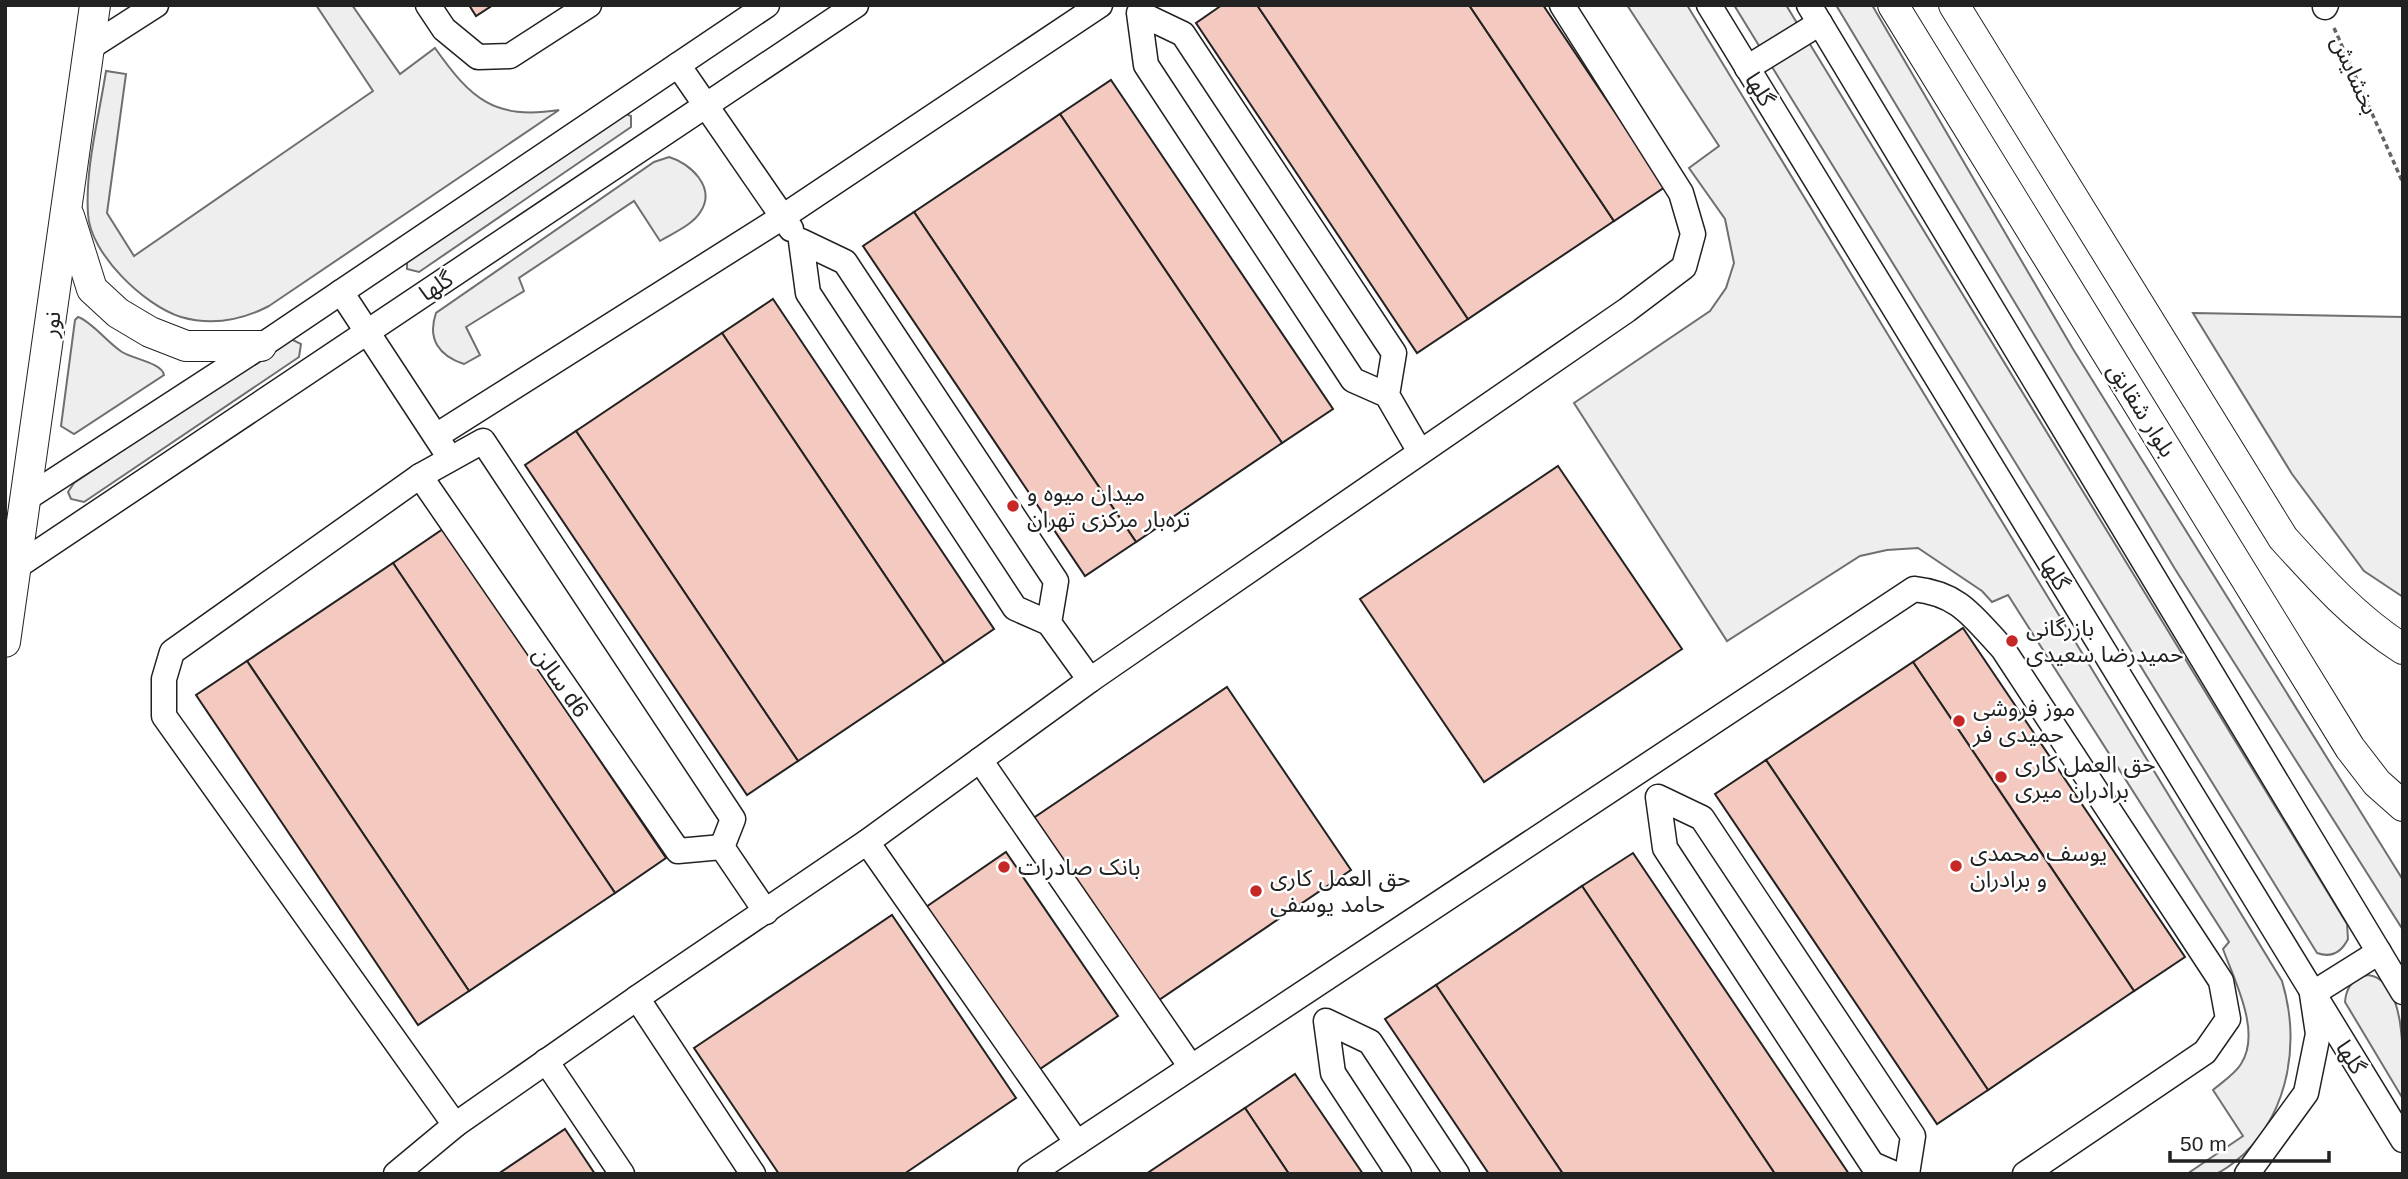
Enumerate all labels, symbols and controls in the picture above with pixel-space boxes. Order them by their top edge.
street label: بخشایش [2326,32,2384,118]
street label: گلها [1740,67,1780,111]
street label: گلها [414,265,458,306]
street label: نور [36,310,67,340]
street label: بلوار شقایق [2102,358,2181,462]
place label: میدان میوه و تره‌بار مرکزی تهران [1027,480,1190,533]
marker: میدان میوه و تره‌بار مرکزی تهران [1005,498,1021,514]
street label: گلها [2035,551,2075,595]
place label: بازرگانی حمیدرضا سعیدی [2026,615,2184,668]
marker: بازرگانی حمیدرضا سعیدی [2004,633,2020,649]
street label: سالن d6 [528,642,594,722]
place label: موز فروشی حمیدی فر [1972,695,2075,748]
marker: موز فروشی حمیدی فر [1951,713,1967,729]
place label: حق العمل کاری برادران میری [2015,751,2156,804]
marker: حق العمل کاری برادران میری [1993,769,2009,785]
place label: یوسف محمدی و برادران [1970,840,2107,893]
place label: بانک صادرات [1018,854,1141,881]
marker: یوسف محمدی و برادران [1948,858,1964,874]
marker: بانک صادرات [996,859,1012,875]
place label: حق العمل کاری حامد یوسفی [1270,865,1411,918]
marker: حق العمل کاری حامد یوسفی [1248,883,1264,899]
street label: گلها [2331,1035,2372,1079]
scale bar [2170,1120,2329,1164]
text: 50 m [2180,1132,2227,1155]

